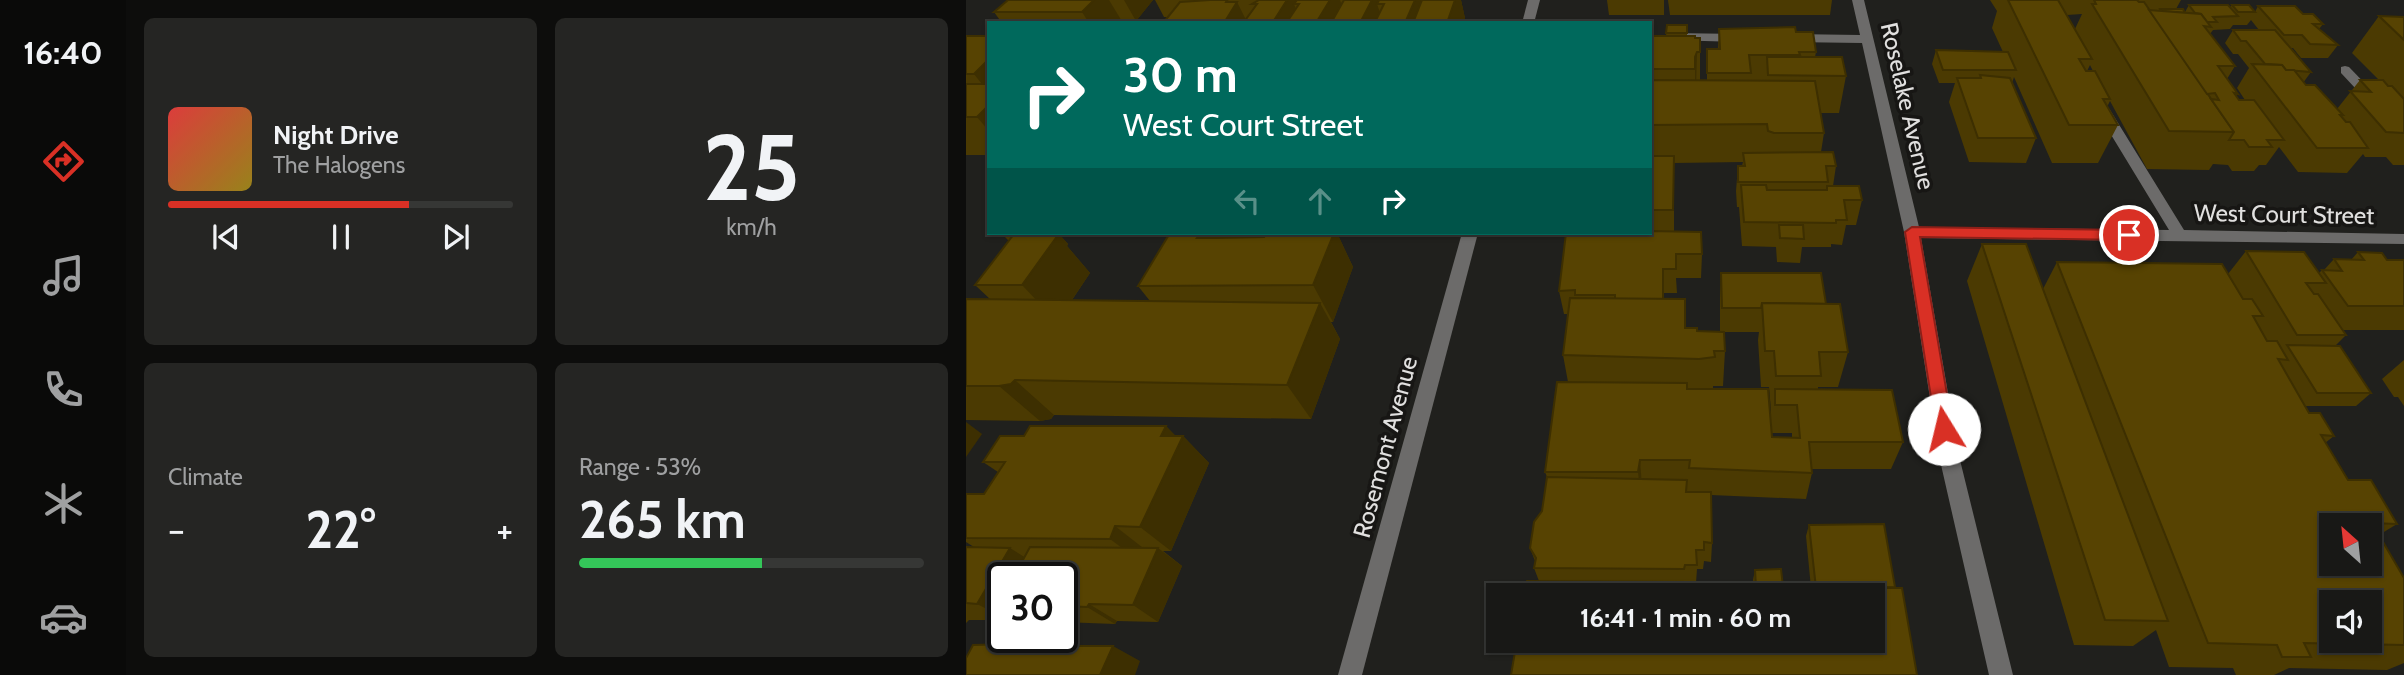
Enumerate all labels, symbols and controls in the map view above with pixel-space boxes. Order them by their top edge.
street label: Roselake Avenue [1875,20,1941,192]
text: 16:40 [23,33,103,72]
text: 30 m [1123,45,1238,104]
icon: right [1008,49,1099,140]
text: West Court Street [1123,105,1364,144]
text: 25 [703,112,800,223]
text: Night Drive [273,119,399,151]
icon: directions [39,137,88,186]
text: The Halogens [273,151,405,179]
icon: left [1228,182,1266,220]
icon: ahead [1301,182,1339,220]
icon: right [1374,182,1412,220]
street label: West Court Street [2194,198,2374,230]
pin [2099,205,2159,265]
text: km/h [726,213,777,241]
icon: arrive [2110,216,2148,254]
icon: previous [207,218,245,256]
icon: pause [322,218,360,256]
icon: next [437,218,475,256]
icon: music [39,251,88,300]
street label: Rosemont Avenue [1347,353,1423,541]
icon: phone [39,365,88,414]
position arrow [1907,392,1981,466]
text: Range · 53% [579,453,701,481]
text: Climate [168,463,243,491]
icon: climate [39,479,88,528]
text: 265 km [579,488,746,551]
text: 22° [305,498,376,561]
text: − [168,506,185,553]
text: + [496,506,513,553]
north arrow [2319,513,2382,576]
map controls [2319,513,2382,653]
speed limit sign: 30 [987,562,1078,653]
button: sound [2319,590,2382,653]
icon: car [39,593,88,642]
text: 16:41 · 1 min · 60 m [1580,602,1791,634]

